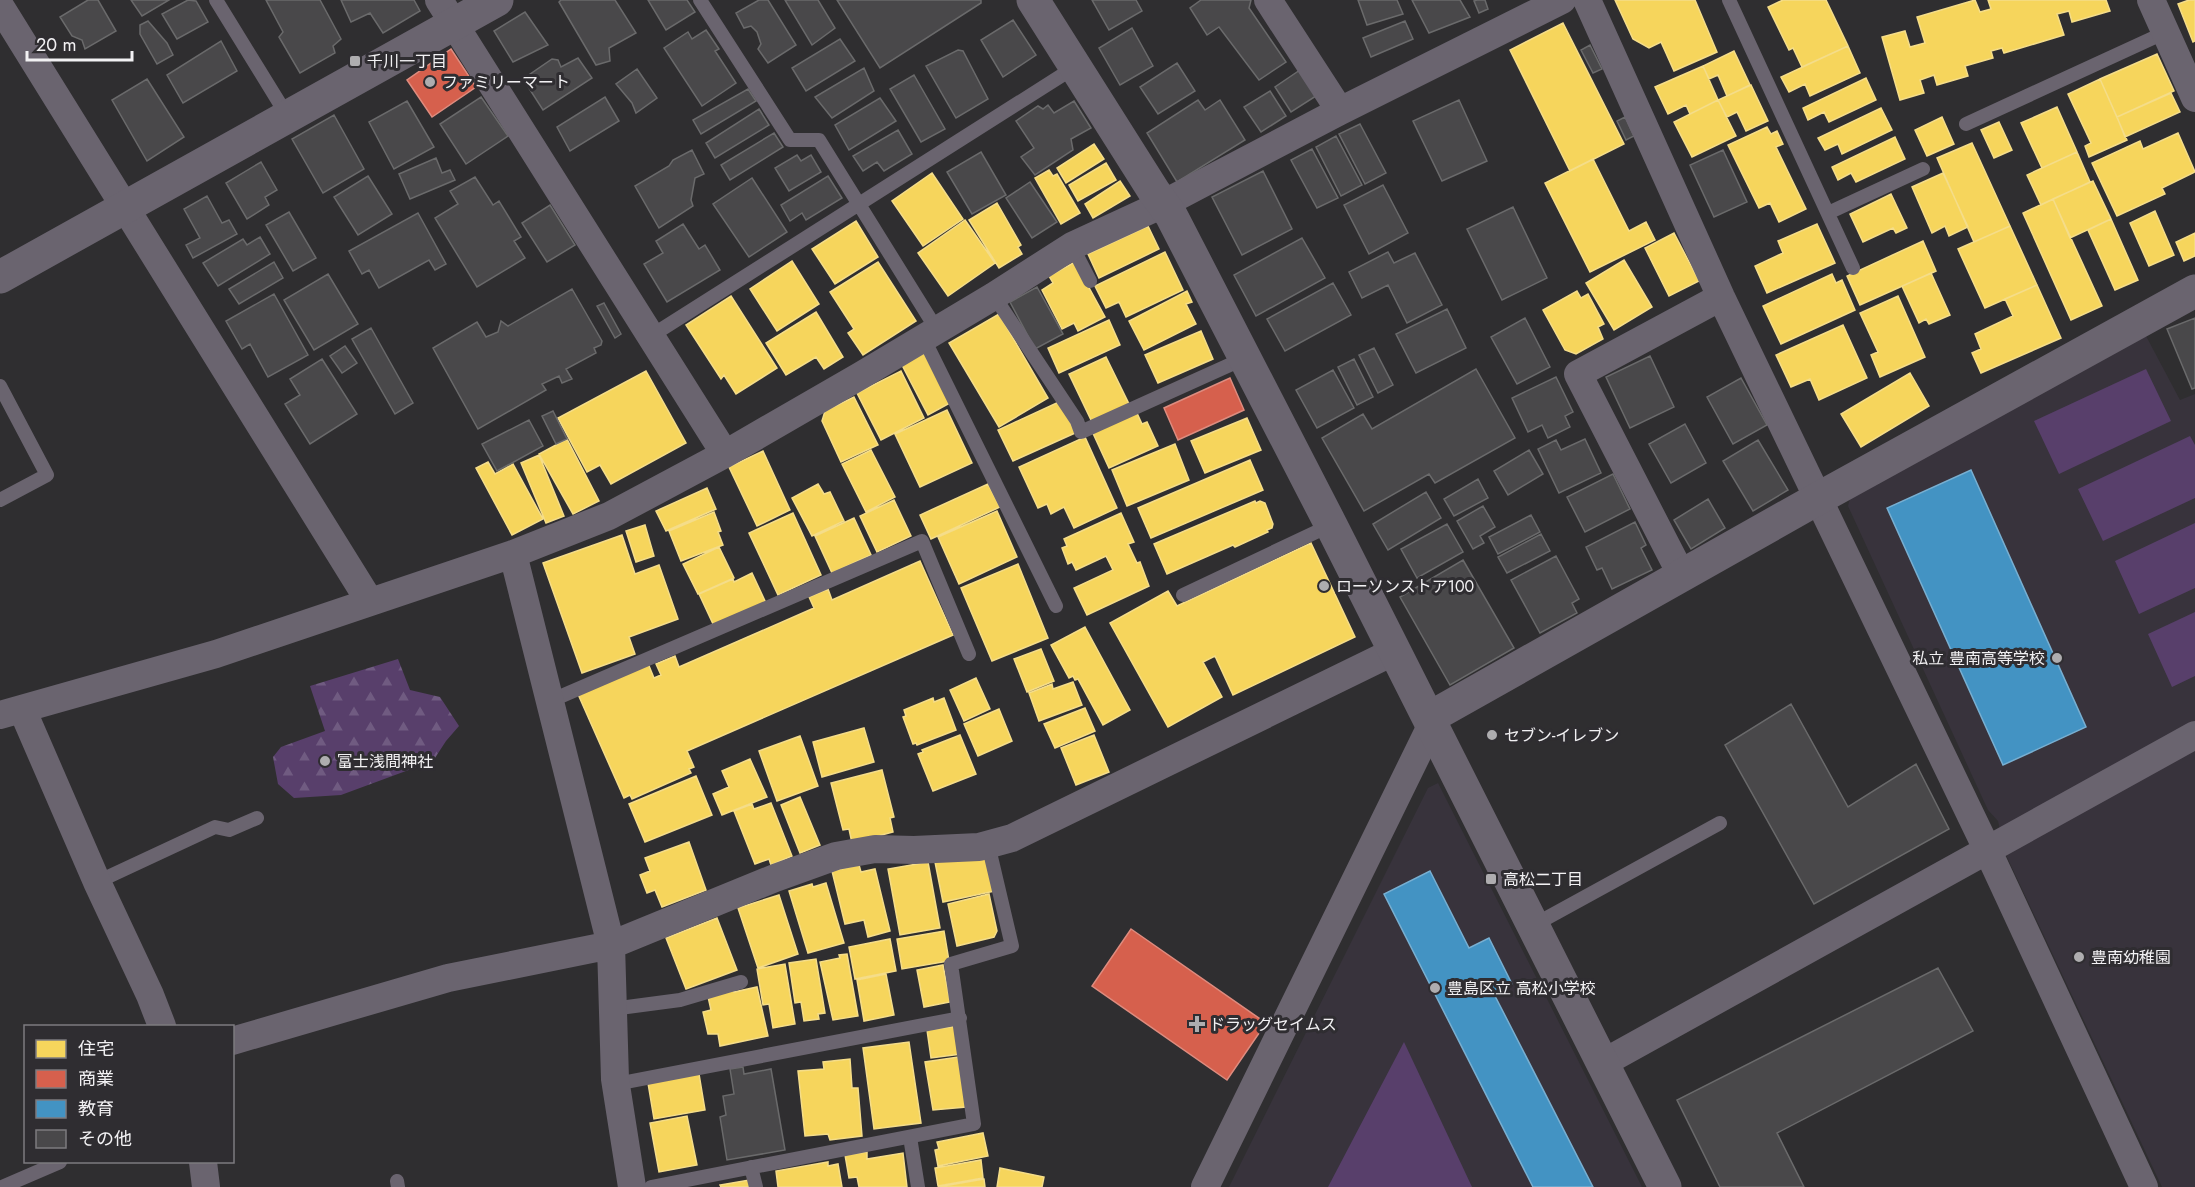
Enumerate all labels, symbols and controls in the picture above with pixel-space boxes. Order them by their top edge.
scale bar [27,24,132,62]
text: 20 m [36,32,76,58]
place label: 千川一丁目 [367,50,447,73]
marker: 千川一丁目 [348,54,362,68]
place label: ファミリーマート [442,71,570,94]
marker: ファミリーマート [423,75,437,89]
place label: ローソンストア100 [1336,575,1474,598]
marker: ローソンストア100 [1317,579,1331,593]
place label: 私立 豊南高等学校 [1912,647,2045,670]
marker: 私立 豊南高等学校 [2050,651,2064,665]
place label: セブン-イレブン [1504,724,1619,747]
marker: セブン-イレブン [1485,728,1499,742]
place label: 富士浅間神社 [337,750,433,773]
marker: 富士浅間神社 [318,754,332,768]
place label: 高松二丁目 [1503,868,1583,891]
marker: 高松二丁目 [1484,872,1498,886]
place label: 豊南幼稚園 [2091,946,2171,969]
marker: 豊南幼稚園 [2072,950,2086,964]
place label: 豊島区立 高松小学校 [1447,977,1596,1000]
marker: 豊島区立 高松小学校 [1428,981,1442,995]
place label: ドラッグセイムス [1209,1013,1337,1036]
marker: ドラッグセイムス [1190,1017,1204,1031]
legend [24,1025,234,1163]
text: 住宅 [78,1036,114,1062]
text: 商業 [78,1066,114,1092]
text: 教育 [78,1096,114,1122]
text: その他 [78,1126,132,1152]

